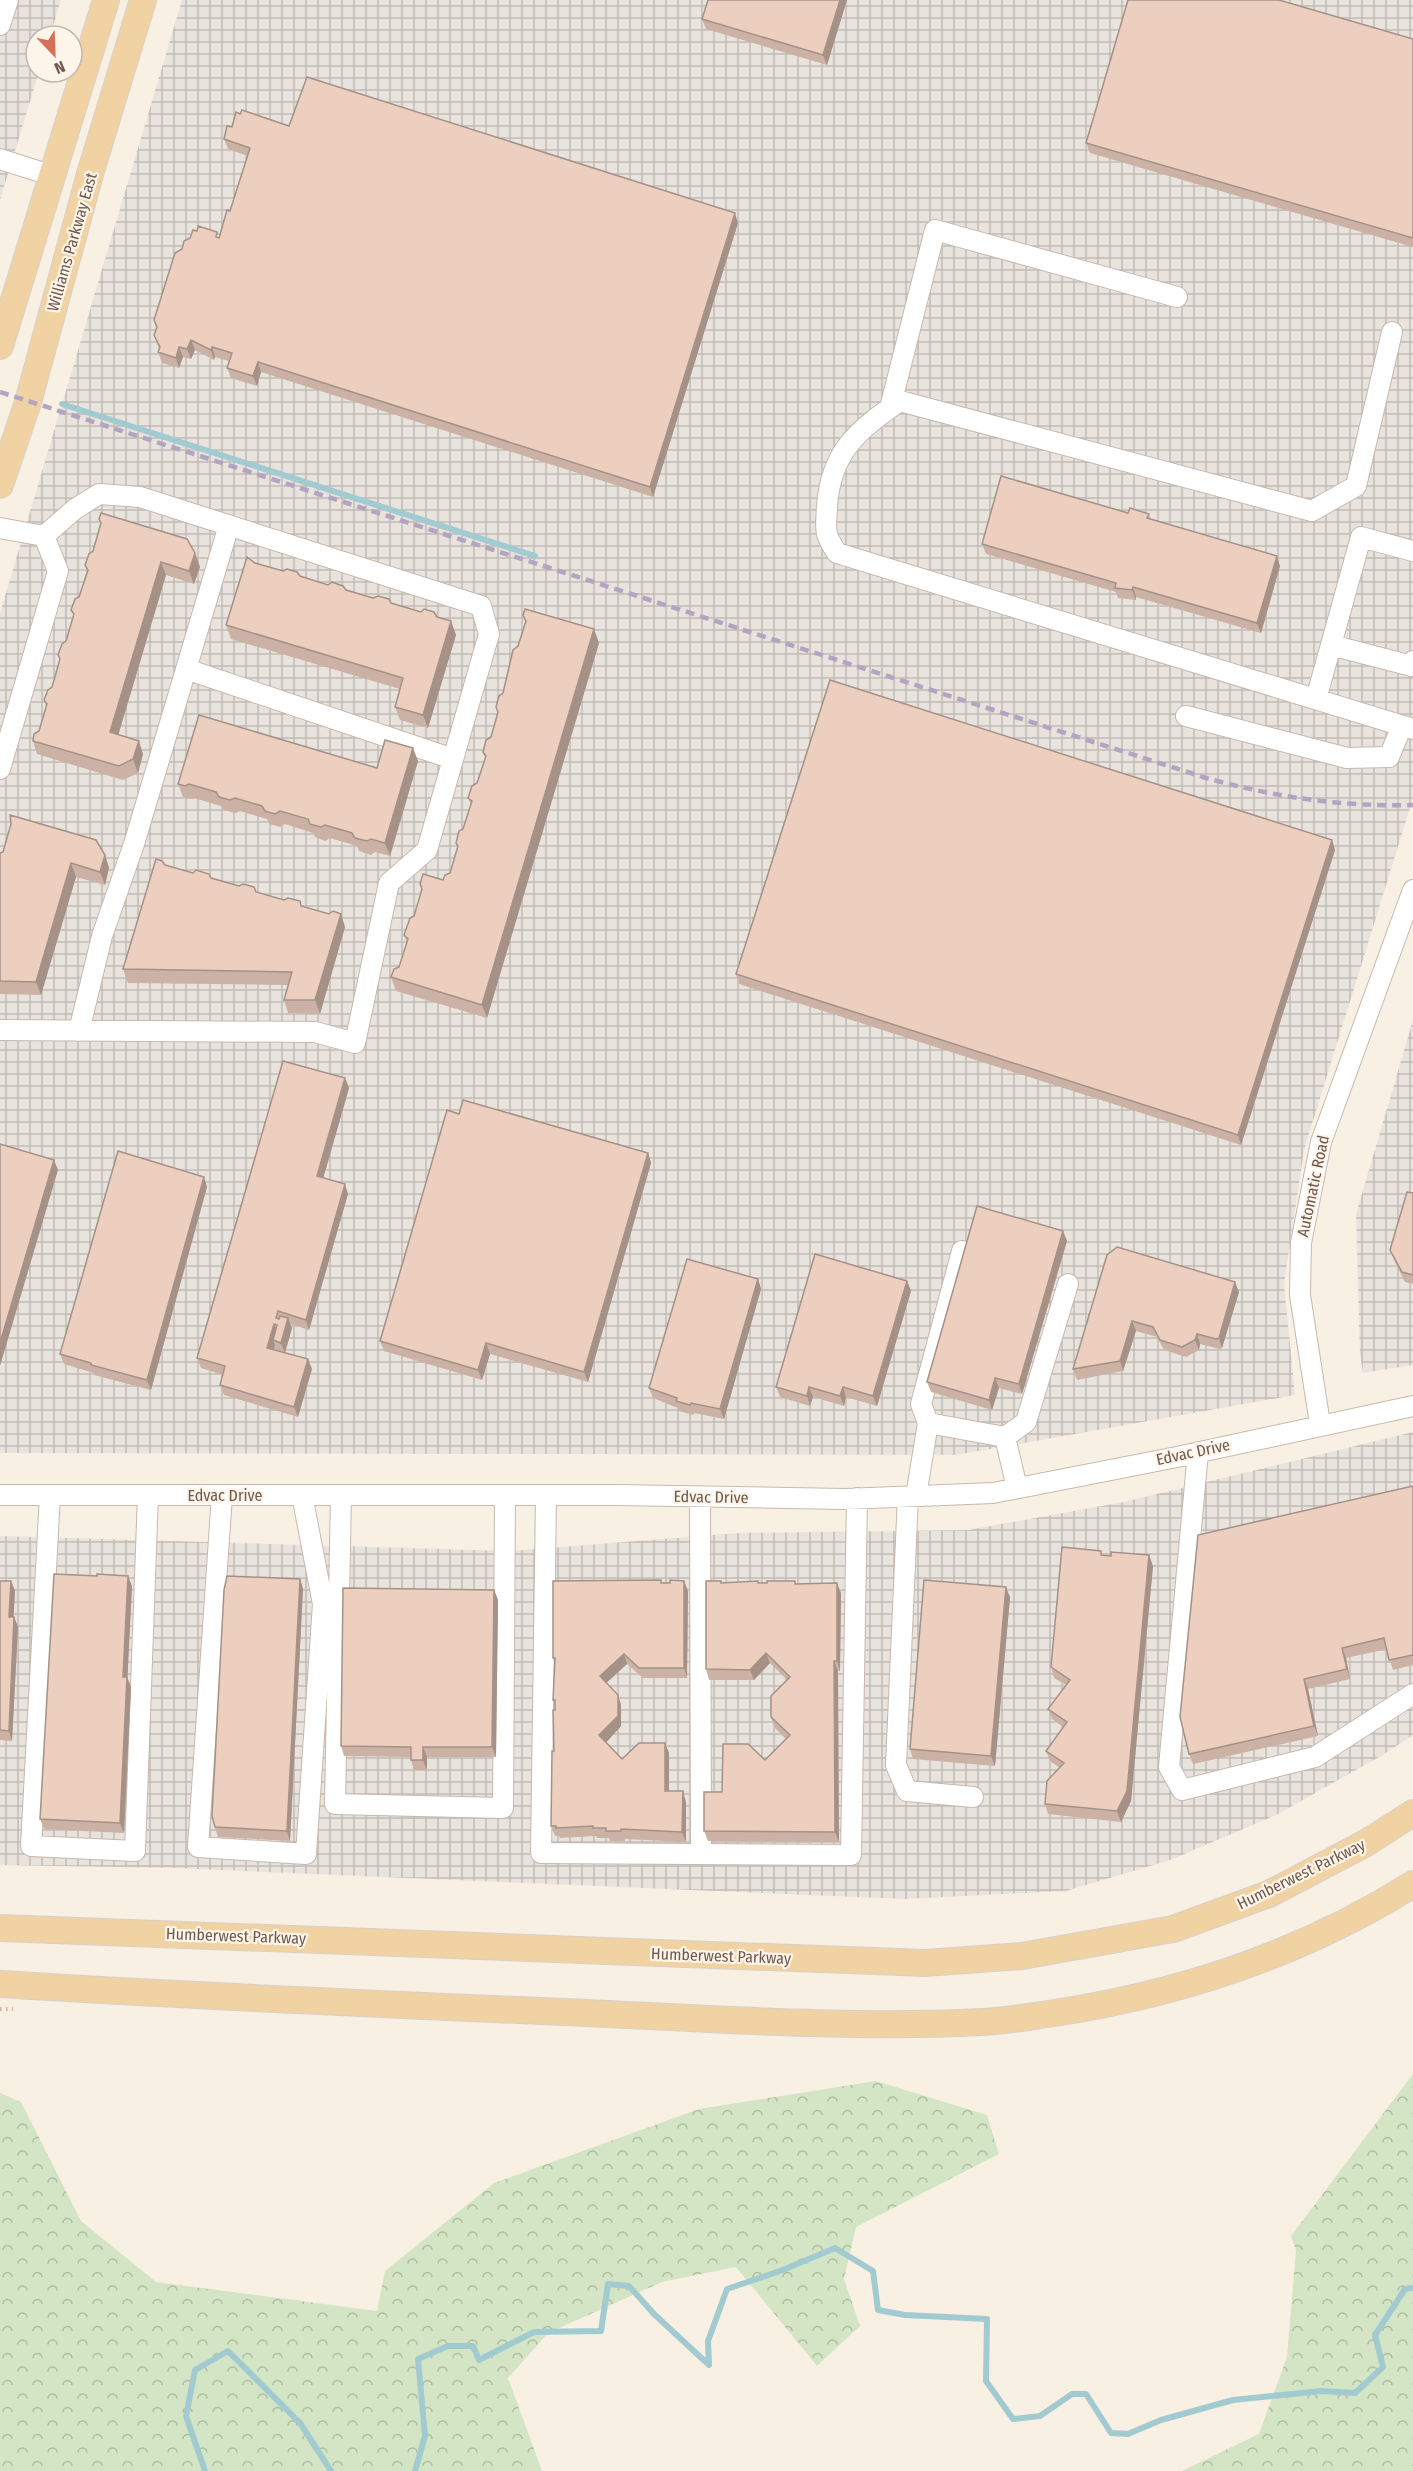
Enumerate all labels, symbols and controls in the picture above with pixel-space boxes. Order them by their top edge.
north arrow [24,24,84,84]
text: N [52,57,68,78]
street label: Williams Parkway East [43,170,101,314]
street label: Automatic Road [1293,1133,1333,1239]
street label: Edvac Drive [1154,1435,1232,1469]
street label: Edvac Drive [188,1486,263,1505]
street label: Edvac Drive [673,1487,749,1507]
street label: Humberwest Parkway [1234,1834,1369,1913]
street label: Humberwest Parkway [166,1924,307,1948]
street label: Humberwest Parkway [651,1944,792,1968]

